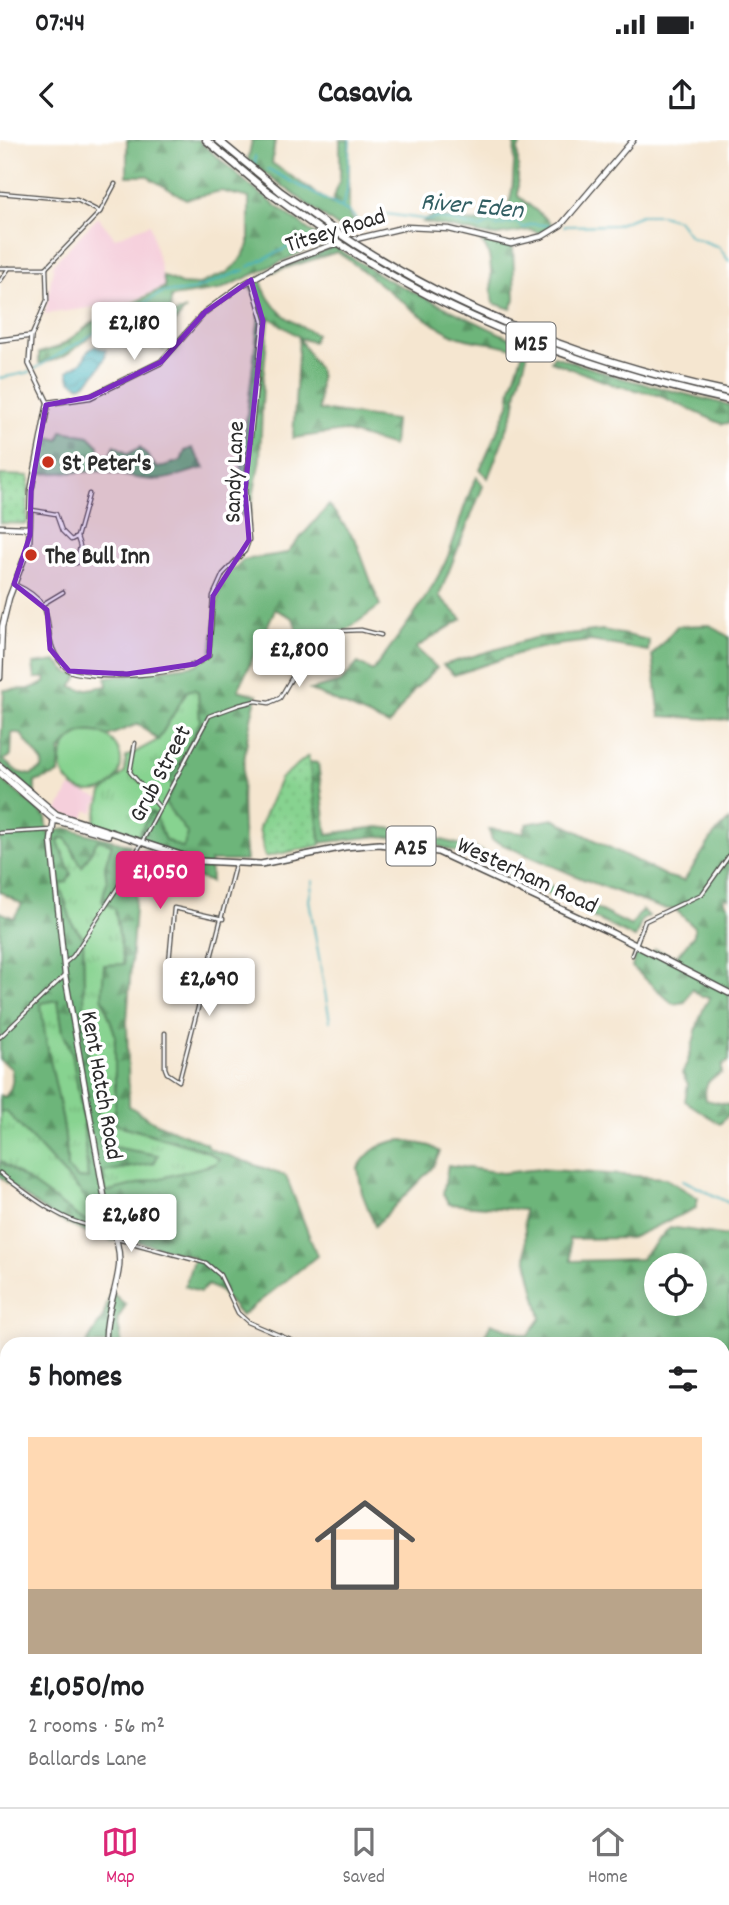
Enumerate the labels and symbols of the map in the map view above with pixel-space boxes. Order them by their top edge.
water label: River Eden [419,185,525,230]
street label: Titsey Road [281,200,390,263]
pin: £2,180 [77,302,191,362]
road number: M25 [506,322,556,362]
street label: Sandy Lane [217,420,255,524]
place label: St Peter's [62,448,152,482]
marker: St Peter's [40,454,56,470]
place label: The Bull Inn [45,541,150,575]
marker: The Bull Inn [23,547,39,563]
pin: £2,800 [242,630,356,689]
street label: Grub Street [122,720,202,829]
road number: A25 [386,826,436,866]
street label: Westerham Road [451,829,603,924]
pin: £1,050 [103,852,217,911]
pin: £2,690 [152,958,266,1018]
street label: Kent Hatch Road [70,1008,130,1163]
pin: £2,680 [74,1194,188,1254]

